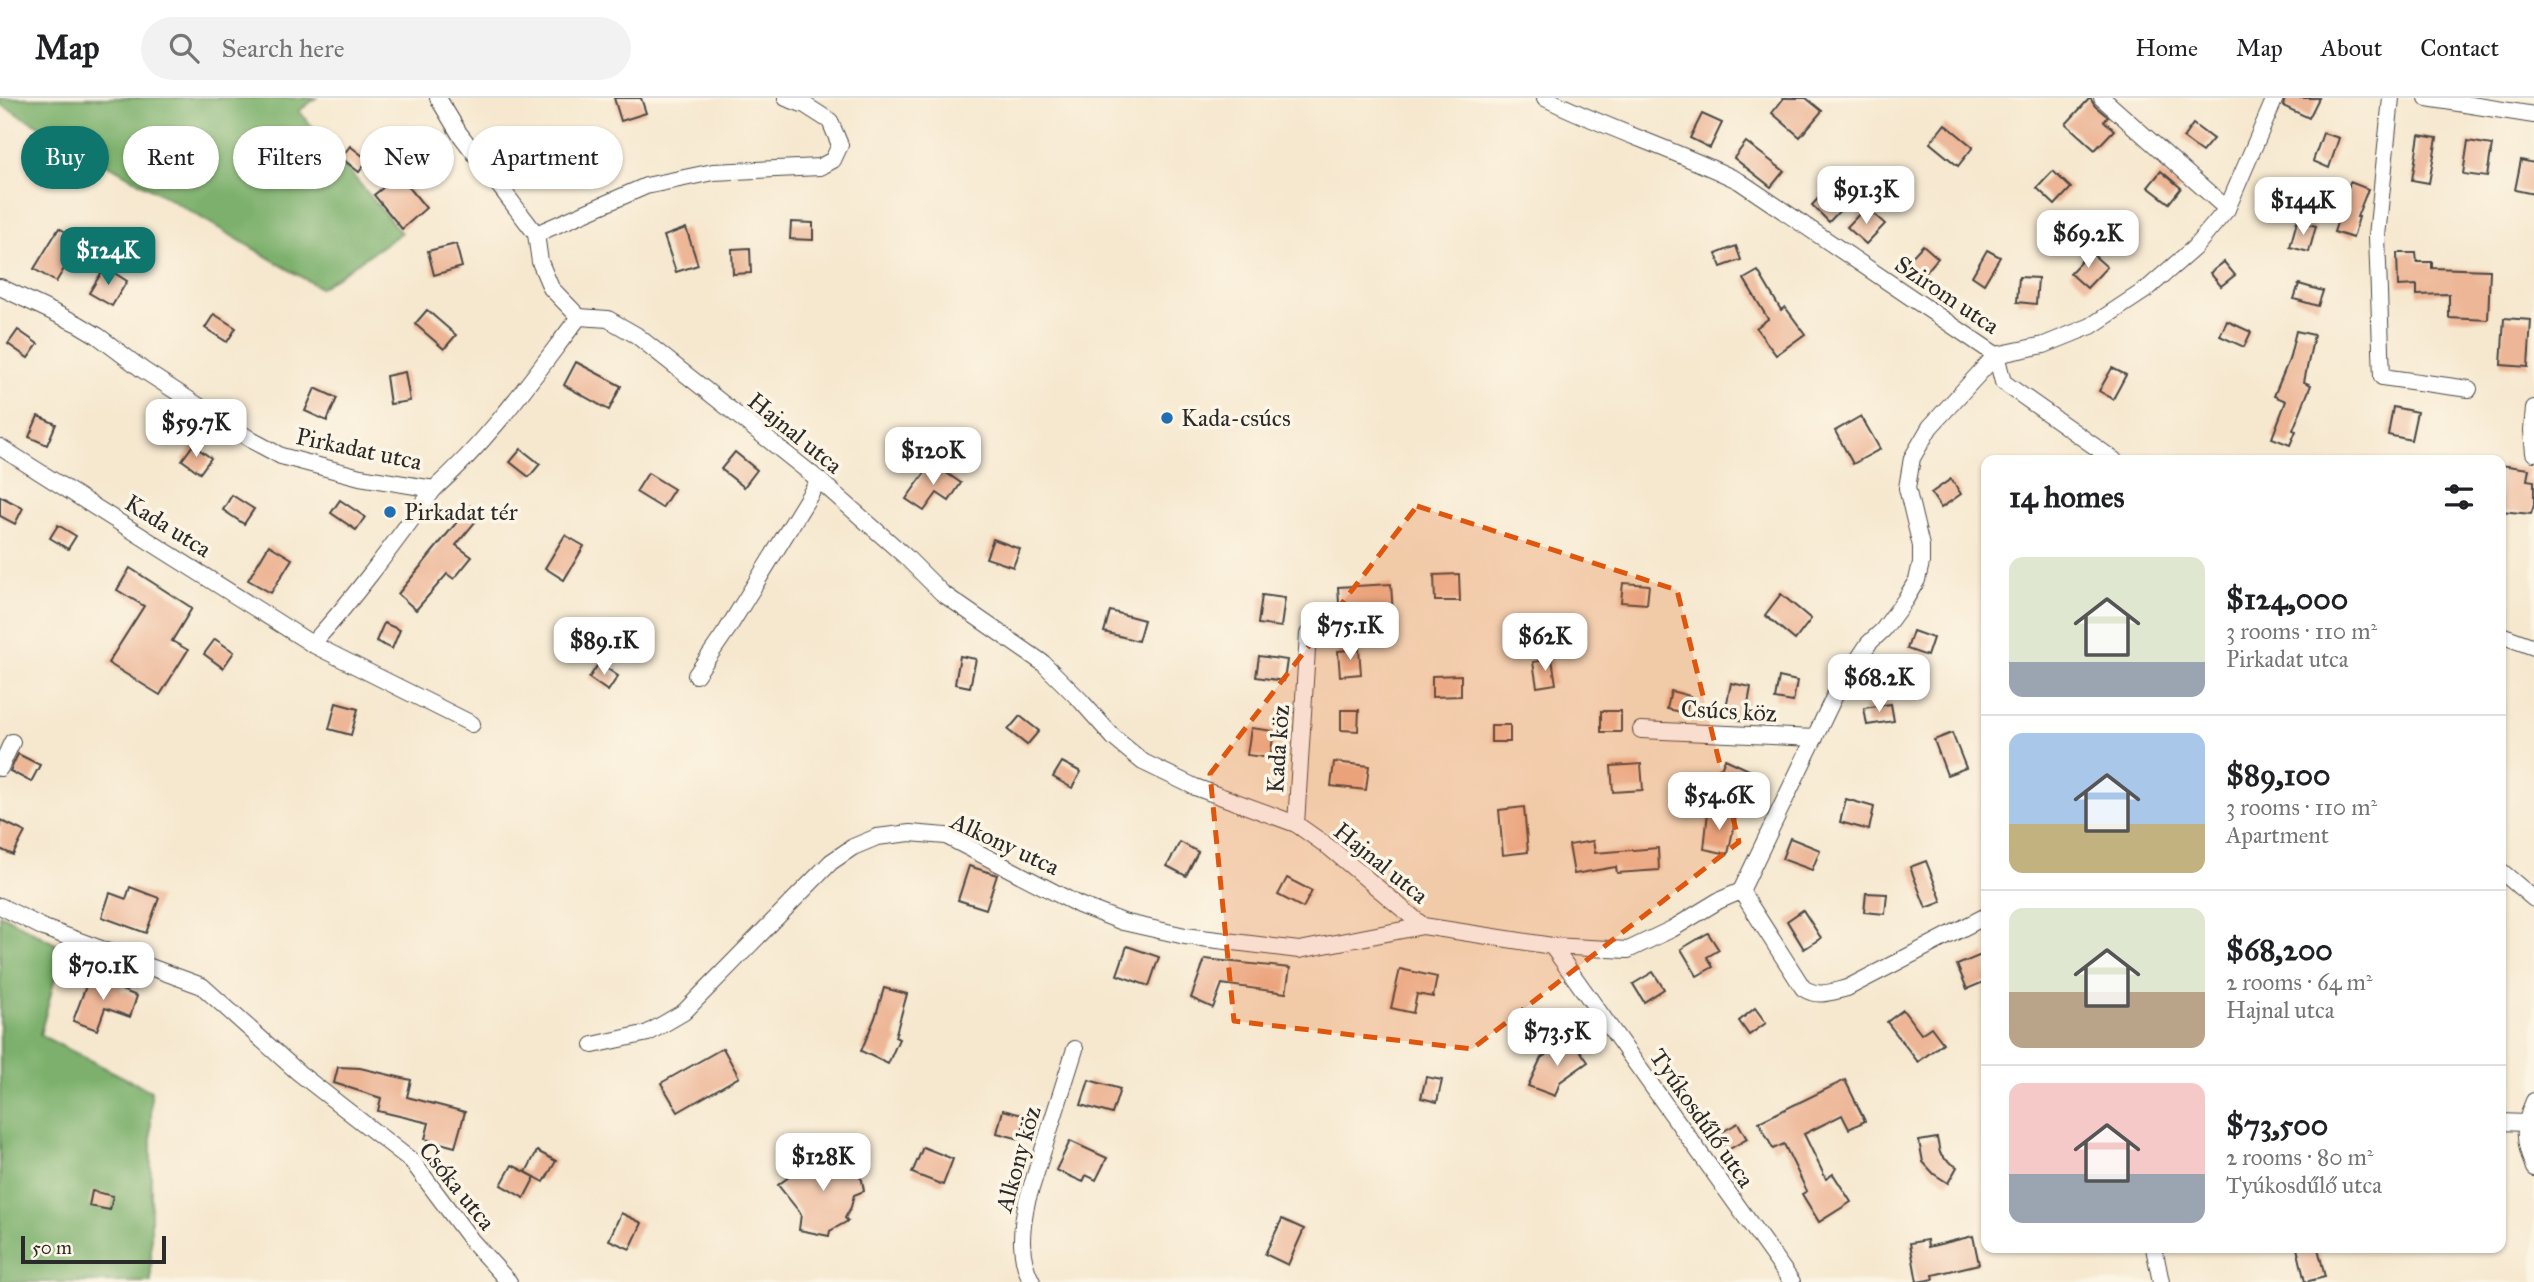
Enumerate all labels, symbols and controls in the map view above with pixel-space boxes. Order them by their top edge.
search box [141,17,631,80]
text: Map [35,28,99,68]
icon: search [165,29,203,67]
text: Search here [221,32,345,64]
text: Home [2135,33,2198,63]
text: Map [2236,33,2283,63]
text: About [2321,33,2382,63]
text: Contact [2420,33,2499,63]
chip: Buy [21,126,109,189]
chip: Rent [123,126,219,189]
chip: Filters [233,126,346,189]
chip: New [360,126,454,189]
chip: Apartment [468,126,623,189]
pin: $91.3K [1809,166,1923,226]
text: $91.3K [1833,175,1899,203]
pin: $144K [2254,178,2352,237]
text: $144K [2271,186,2335,214]
pin: $69.2K [2031,211,2145,270]
text: $69.2K [2053,219,2123,247]
pin: $124K [59,228,157,287]
text: $124K [76,236,140,264]
street label: Szirom utca [1889,249,2006,341]
street label: Hajnal utca [742,386,849,481]
pin: $59.7K [139,400,253,459]
place label: Kada-csúcs [1181,403,1291,433]
text: $59.7K [162,408,230,436]
marker: Kada-csúcs [1159,410,1175,426]
street label: Pirkadat utca [293,421,425,477]
pin: $120K [884,428,982,487]
text: $120K [901,436,965,464]
icon: filters [2440,478,2478,516]
text: 14 homes [2009,479,2124,515]
street label: Kada utca [119,488,217,565]
place label: Pirkadat tér [404,497,518,527]
marker: Pirkadat tér [382,504,398,520]
text: $124,000 [2226,581,2348,617]
icon: home [2065,585,2149,669]
pin: $75.1K [1293,602,1407,662]
text: $75.1K [1317,611,1383,639]
pin: $62K [1504,614,1586,673]
text: 3 rooms · 110 m² [2226,617,2377,645]
pin: $89.1K [547,618,661,677]
text: $62K [1518,622,1572,650]
text: $89.1K [570,626,638,654]
text: Pirkadat utca [2226,645,2349,673]
pin: $68.2K [1822,654,1936,714]
text: $68.2K [1844,663,1914,691]
street label: Csúcs köz [1680,694,1778,728]
street label: Kada köz [1260,704,1296,794]
text: $89,100 [2226,757,2330,793]
icon: home [2065,761,2149,845]
pin: $54.6K [1662,772,1776,832]
text: $54.6K [1684,781,1754,809]
text: 3 rooms · 110 m² [2226,793,2377,821]
street label: Alkony utca [945,805,1065,883]
street label: Hajnal utca [1328,816,1435,911]
text: Apartment [2226,821,2329,849]
text: $68,200 [2226,932,2333,968]
icon: home [2065,936,2149,1020]
pin: $70.1K [46,942,160,1002]
text: $70.1K [68,951,138,979]
text: 2 rooms · 64 m² [2226,968,2372,996]
text: Hajnal utca [2226,996,2334,1024]
pin: $73.5K [1500,1009,1614,1068]
text: $73.5K [1524,1017,1590,1045]
street label: Tyúkosdűlő utca [1643,1043,1761,1194]
street label: Alkony köz [988,1102,1047,1217]
text: $73,500 [2226,1107,2328,1143]
icon: home [2065,1111,2149,1195]
pin: $128K [774,1134,872,1193]
street label: Csóka utca [412,1136,502,1237]
text: $128K [792,1142,854,1170]
text: 2 rooms · 80 m² [2226,1143,2373,1171]
text: Tyúkosdűlő utca [2226,1171,2382,1199]
scale bar [21,1233,166,1265]
text: 50 m [32,1236,72,1259]

